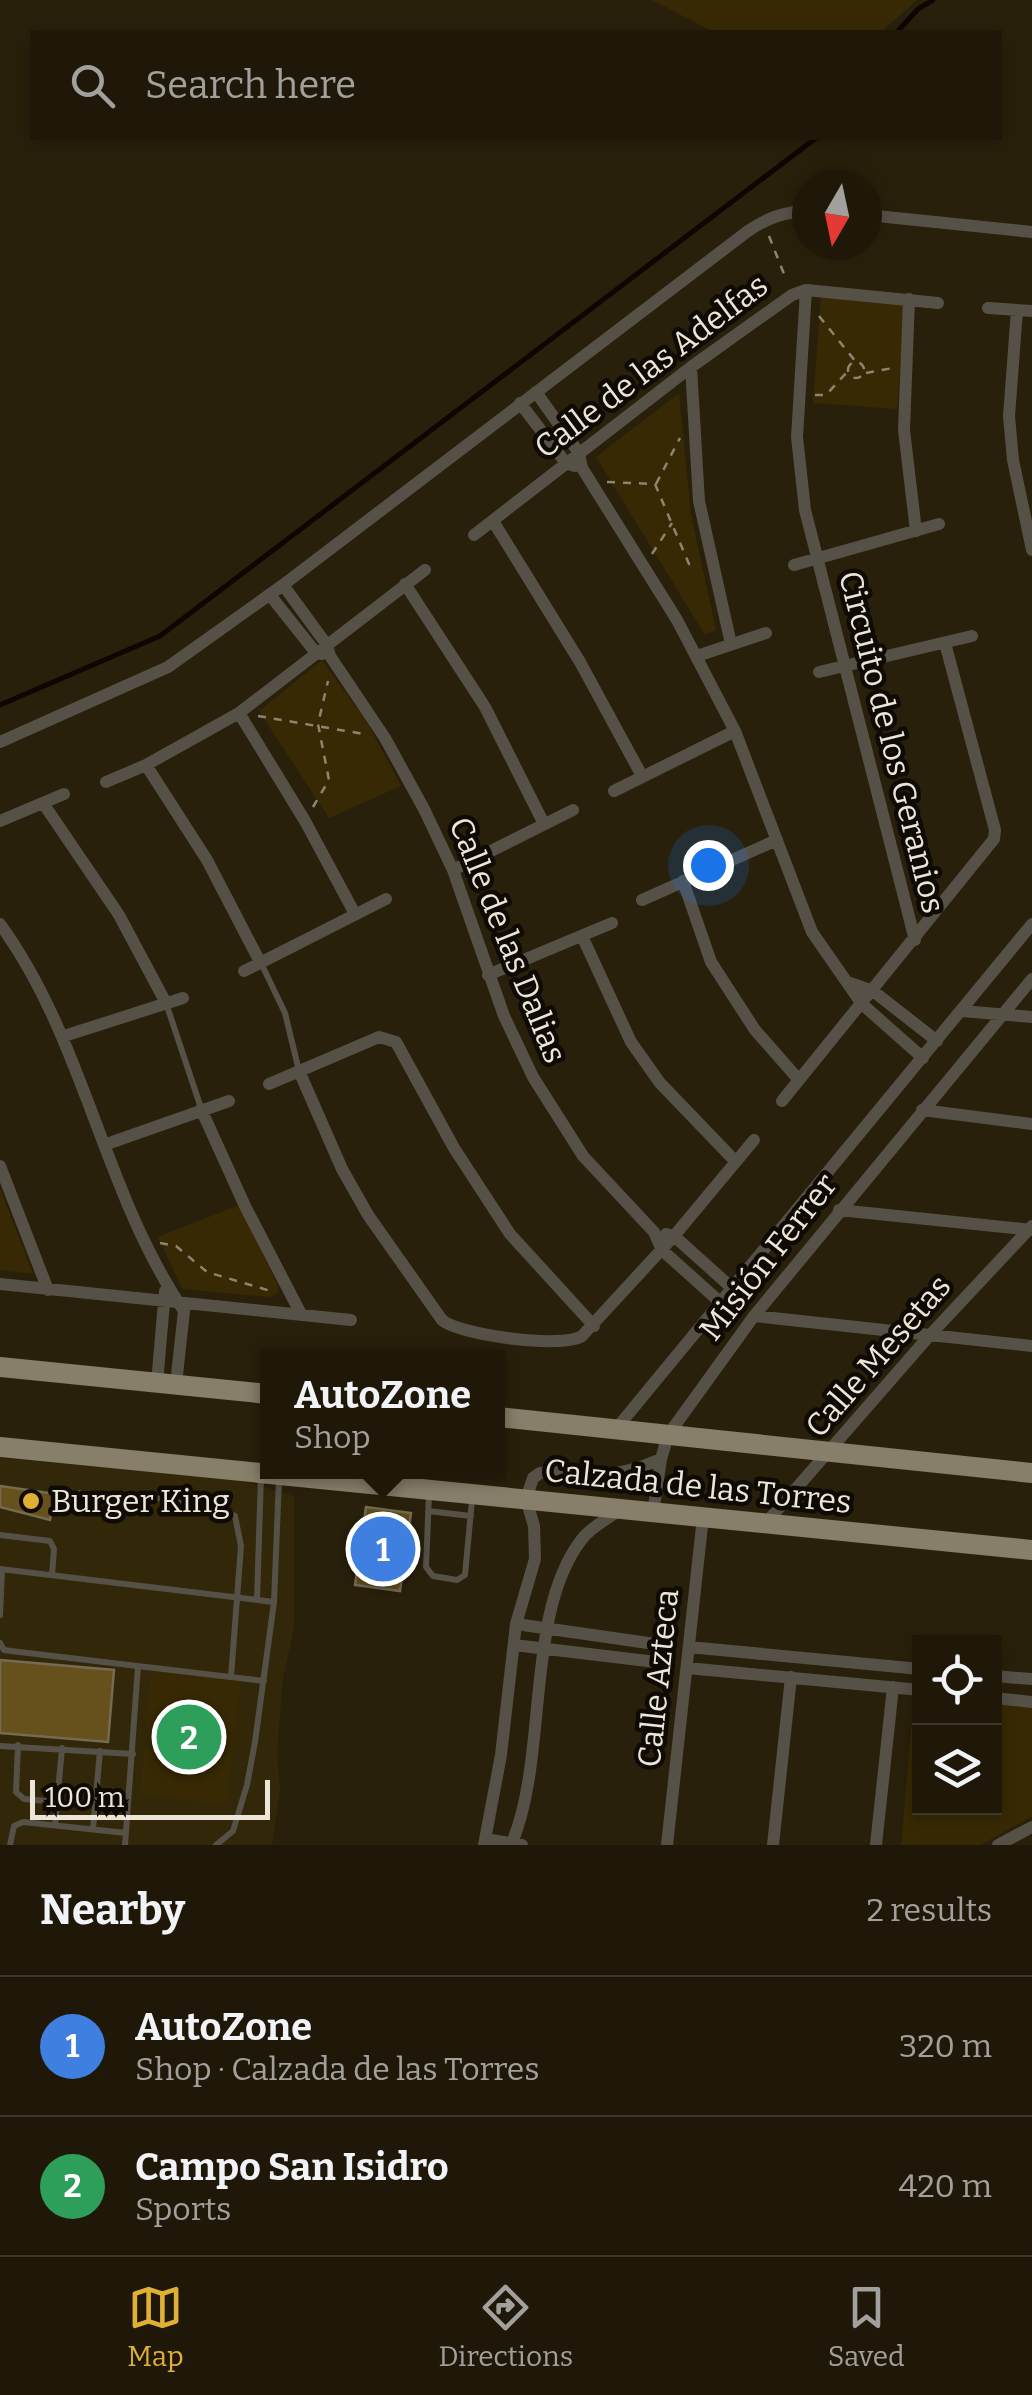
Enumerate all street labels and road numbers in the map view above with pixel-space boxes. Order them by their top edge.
street label: Calle de las Adelfas [527,266,775,466]
street label: Circuito de los Geranios [831,567,953,917]
street label: Calle de las Dalias [441,812,575,1068]
street label: Misión Ferrer [691,1166,845,1348]
street label: Calle Mesetas [797,1267,959,1445]
street label: Calzada de las Torres [543,1451,853,1521]
street label: Calle Azteca [630,1587,686,1769]

